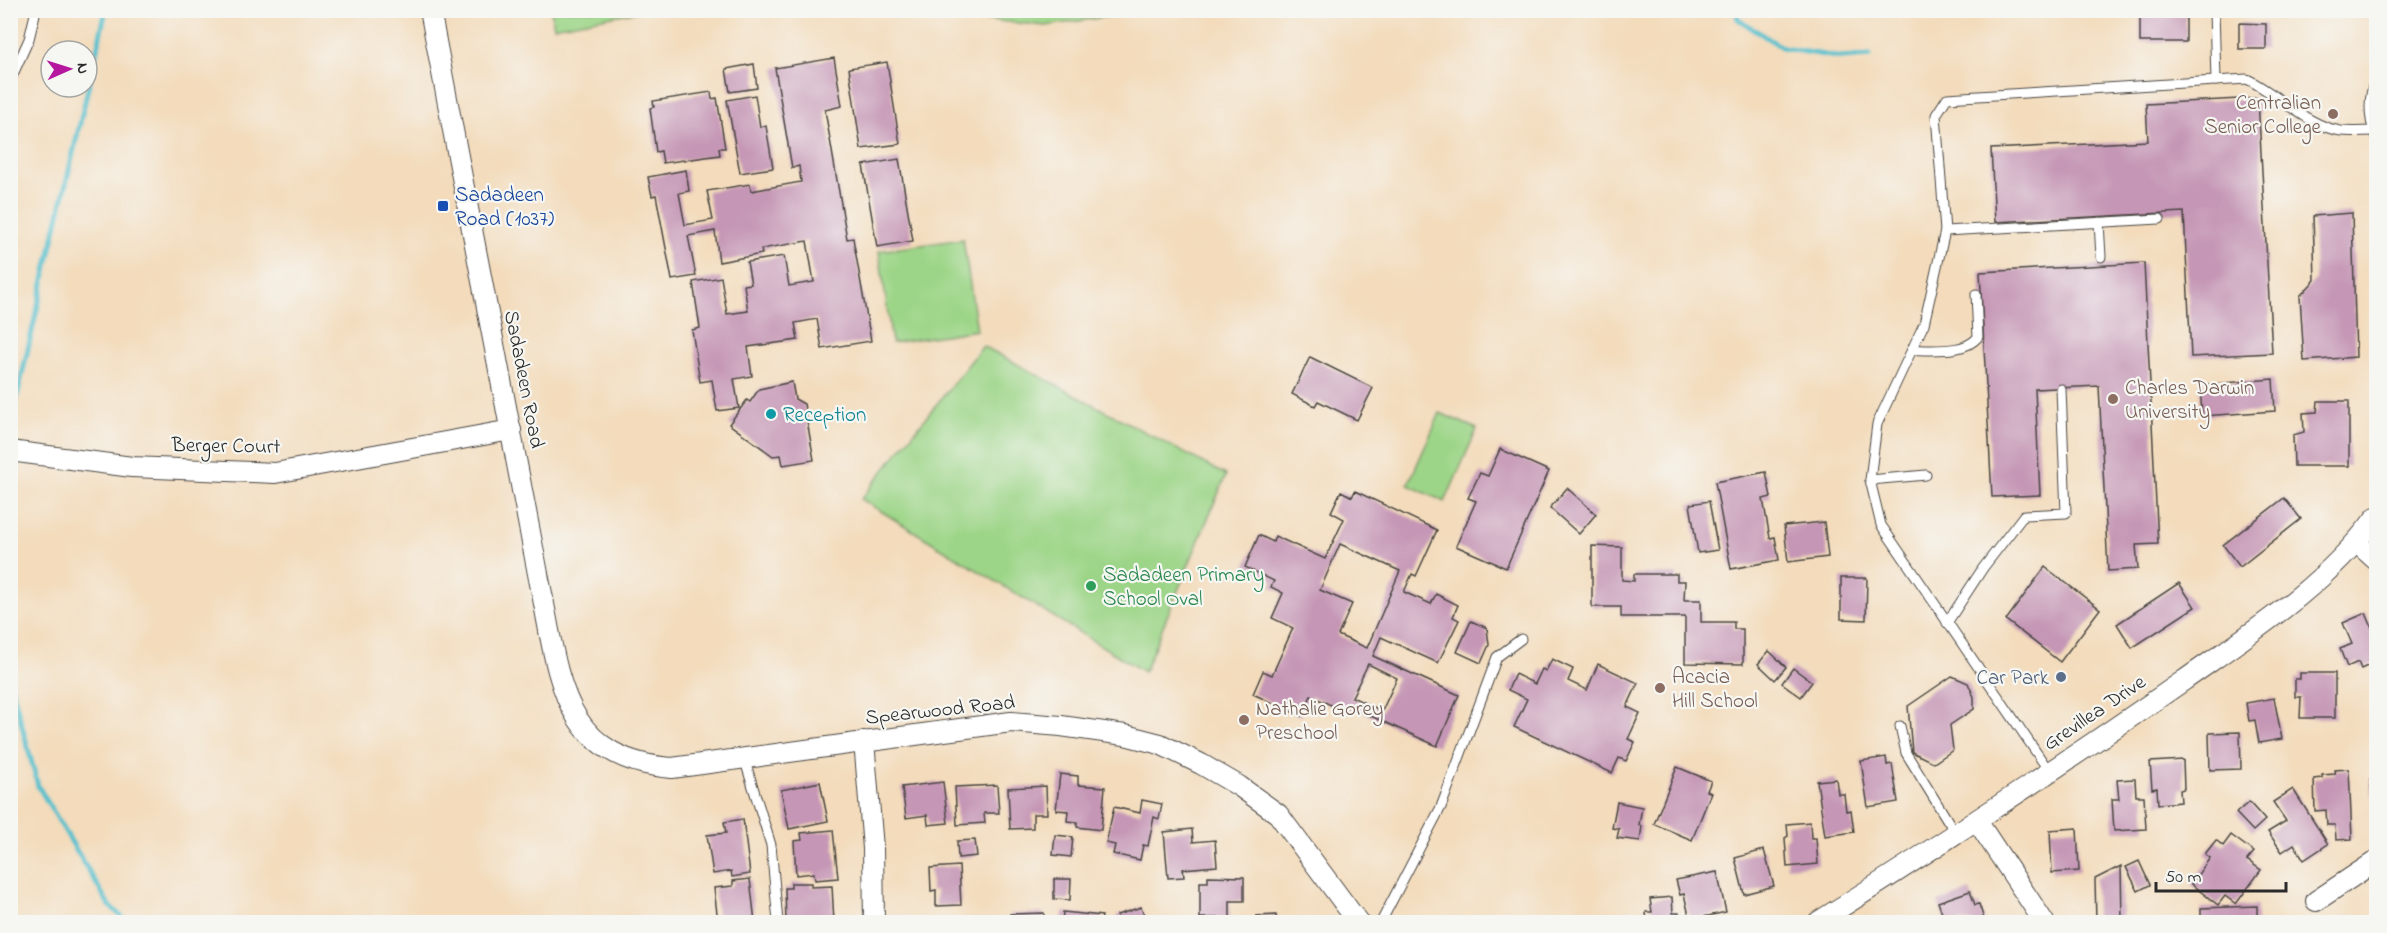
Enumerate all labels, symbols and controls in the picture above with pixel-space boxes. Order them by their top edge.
north arrow [39,39,99,99]
text: N [70,62,94,75]
place label: Centralian Senior College [2204,89,2322,145]
marker: Centralian Senior College [2326,107,2340,121]
place label: Sadadeen Road (1037) [455,181,554,235]
marker: Sadadeen Road (1037) [436,199,450,213]
street label: Sadadeen Road [495,308,551,451]
place label: Charles Darwin University [2125,374,2254,430]
marker: Charles Darwin University [2106,392,2120,406]
place label: Reception [783,401,866,431]
marker: Reception [764,407,778,421]
street label: Berger Court [170,431,281,465]
place label: Sadadeen Primary School Oval [1103,561,1264,615]
marker: Sadadeen Primary School Oval [1084,579,1098,593]
place label: Acacia Hill School [1672,663,1758,717]
place label: Car Park [1976,664,2050,694]
street label: Grevillea Drive [2038,668,2153,759]
marker: Car Park [2054,670,2068,684]
marker: Acacia Hill School [1653,681,1667,695]
street label: Spearwood Road [864,688,1017,734]
place label: Nathalie Gorey Preschool [1256,695,1384,749]
marker: Nathalie Gorey Preschool [1237,713,1251,727]
scale bar [2156,855,2286,893]
text: 50 m [2165,865,2202,891]

